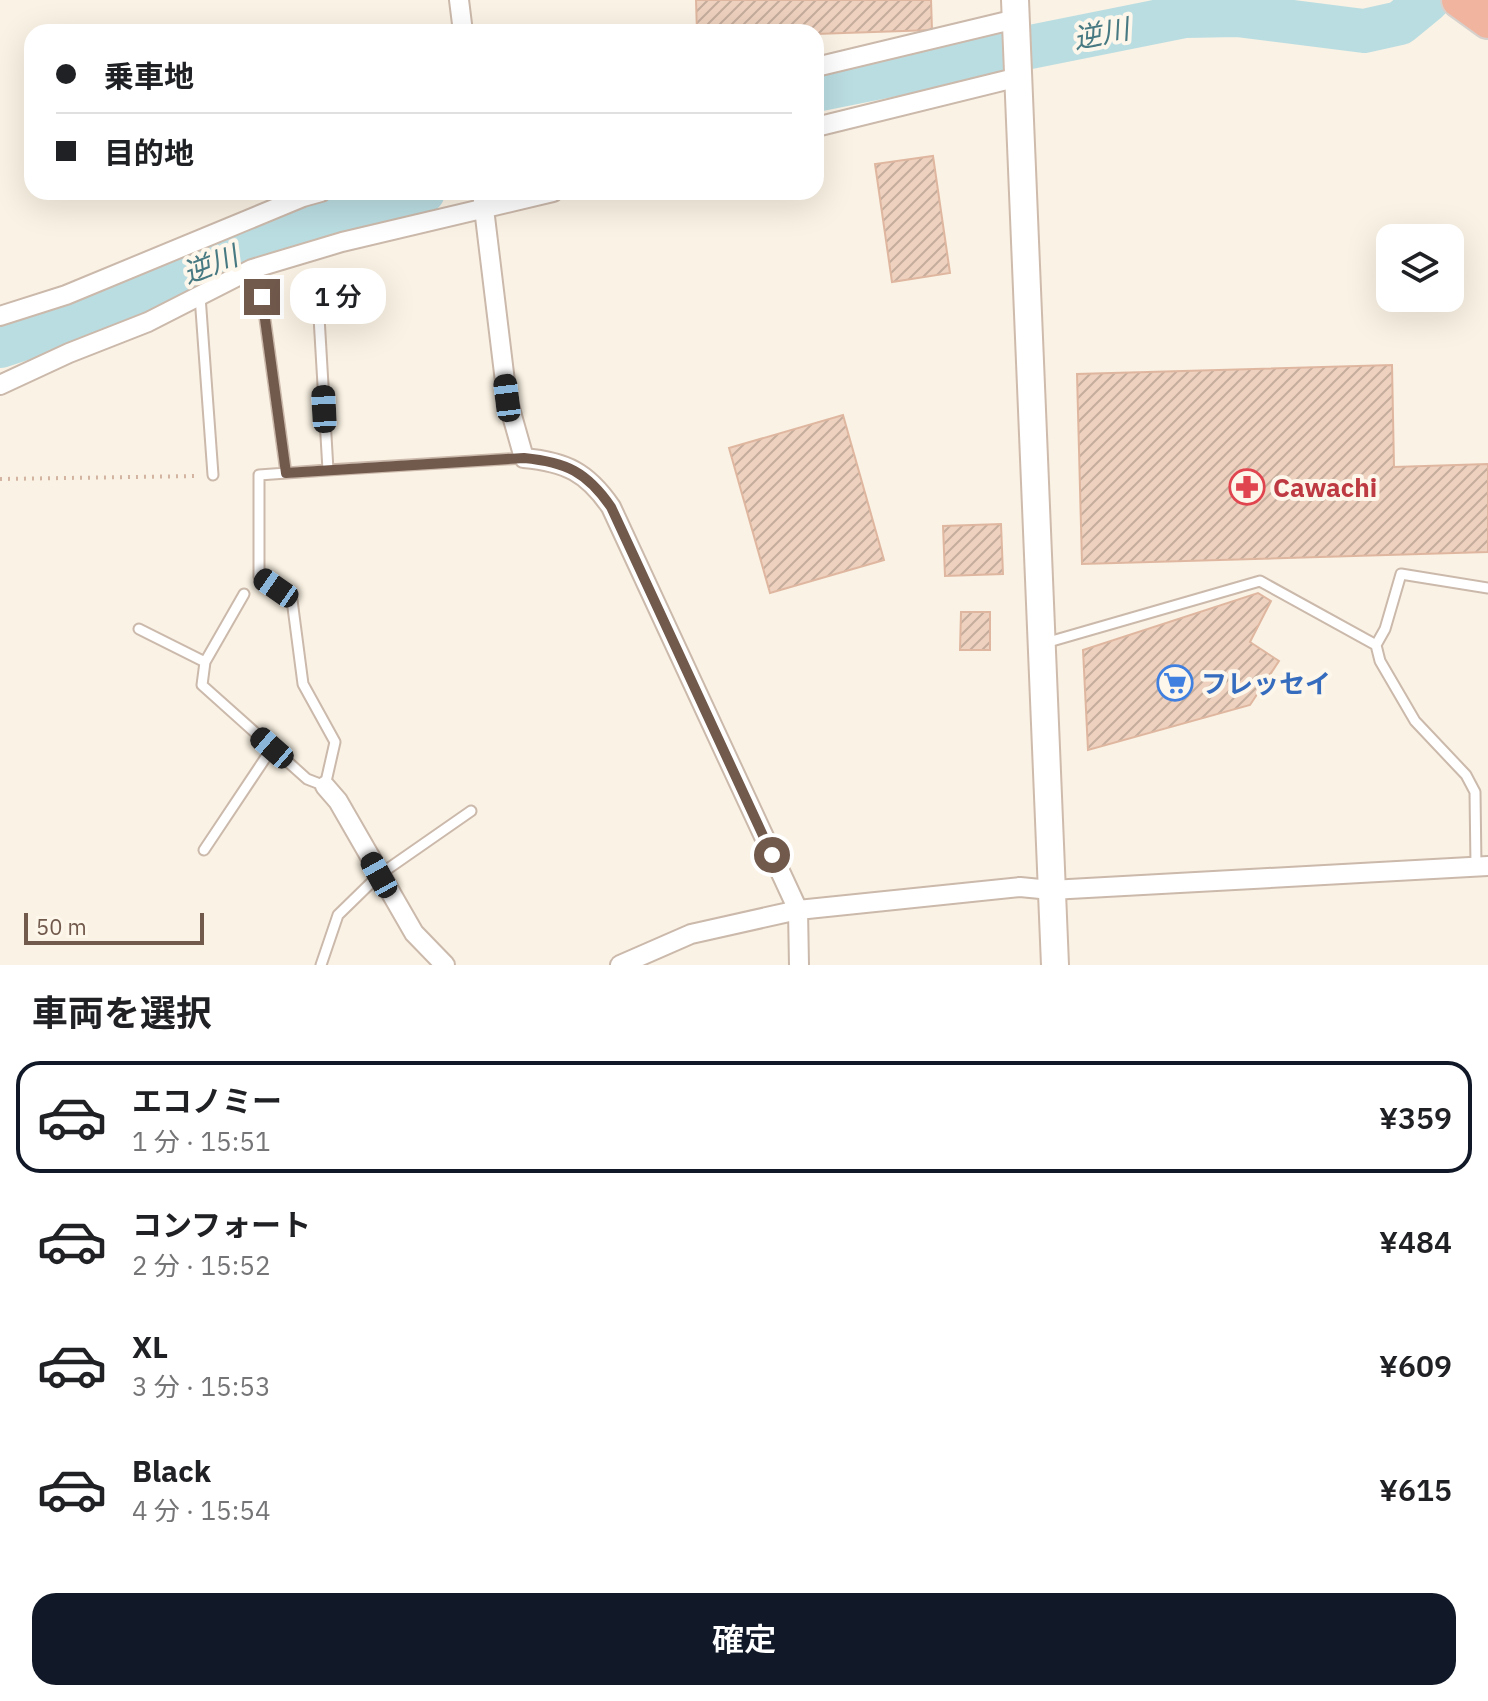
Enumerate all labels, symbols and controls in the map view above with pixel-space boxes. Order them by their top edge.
water label: 逆川 [1070,9,1135,57]
text: 乗車地 [104,56,194,95]
text: 目的地 [104,133,194,172]
map controls [1376,224,1464,312]
button: layers [1376,224,1464,312]
water label: 逆川 [177,236,246,291]
callout: 1 分 [290,269,386,325]
route end [244,279,280,315]
text: 1 分 [314,279,362,313]
car [492,373,522,423]
car [311,384,337,434]
pharmacy icon: Cawachi [1228,468,1266,506]
place label: Cawachi [1273,470,1377,504]
car [249,564,303,612]
supermarket icon: フレッセイ [1156,664,1194,702]
place label: フレッセイ [1201,666,1331,700]
car [246,723,298,773]
route start [754,837,790,873]
car [357,848,401,902]
scale bar [24,909,204,945]
text: 50 m [36,912,87,941]
text: 車両を選択 [32,989,212,1036]
icon: car [36,1081,108,1153]
text: エコノミー [132,1081,282,1120]
text: ¥359 [1379,1098,1452,1137]
text: 1 分 · 15:51 [132,1124,270,1158]
icon: car [36,1205,108,1277]
text: コンフォート [132,1205,311,1244]
text: ¥484 [1379,1222,1452,1261]
text: 2 分 · 15:52 [132,1248,270,1282]
text: XL [132,1327,168,1366]
icon: car [36,1329,108,1401]
text: ¥609 [1379,1346,1452,1385]
text: 3 分 · 15:53 [132,1369,270,1403]
text: Black [132,1451,211,1490]
icon: car [36,1453,108,1525]
text: ¥615 [1379,1470,1452,1509]
text: 4 分 · 15:54 [132,1493,270,1527]
button: 確定 [32,1593,1456,1685]

